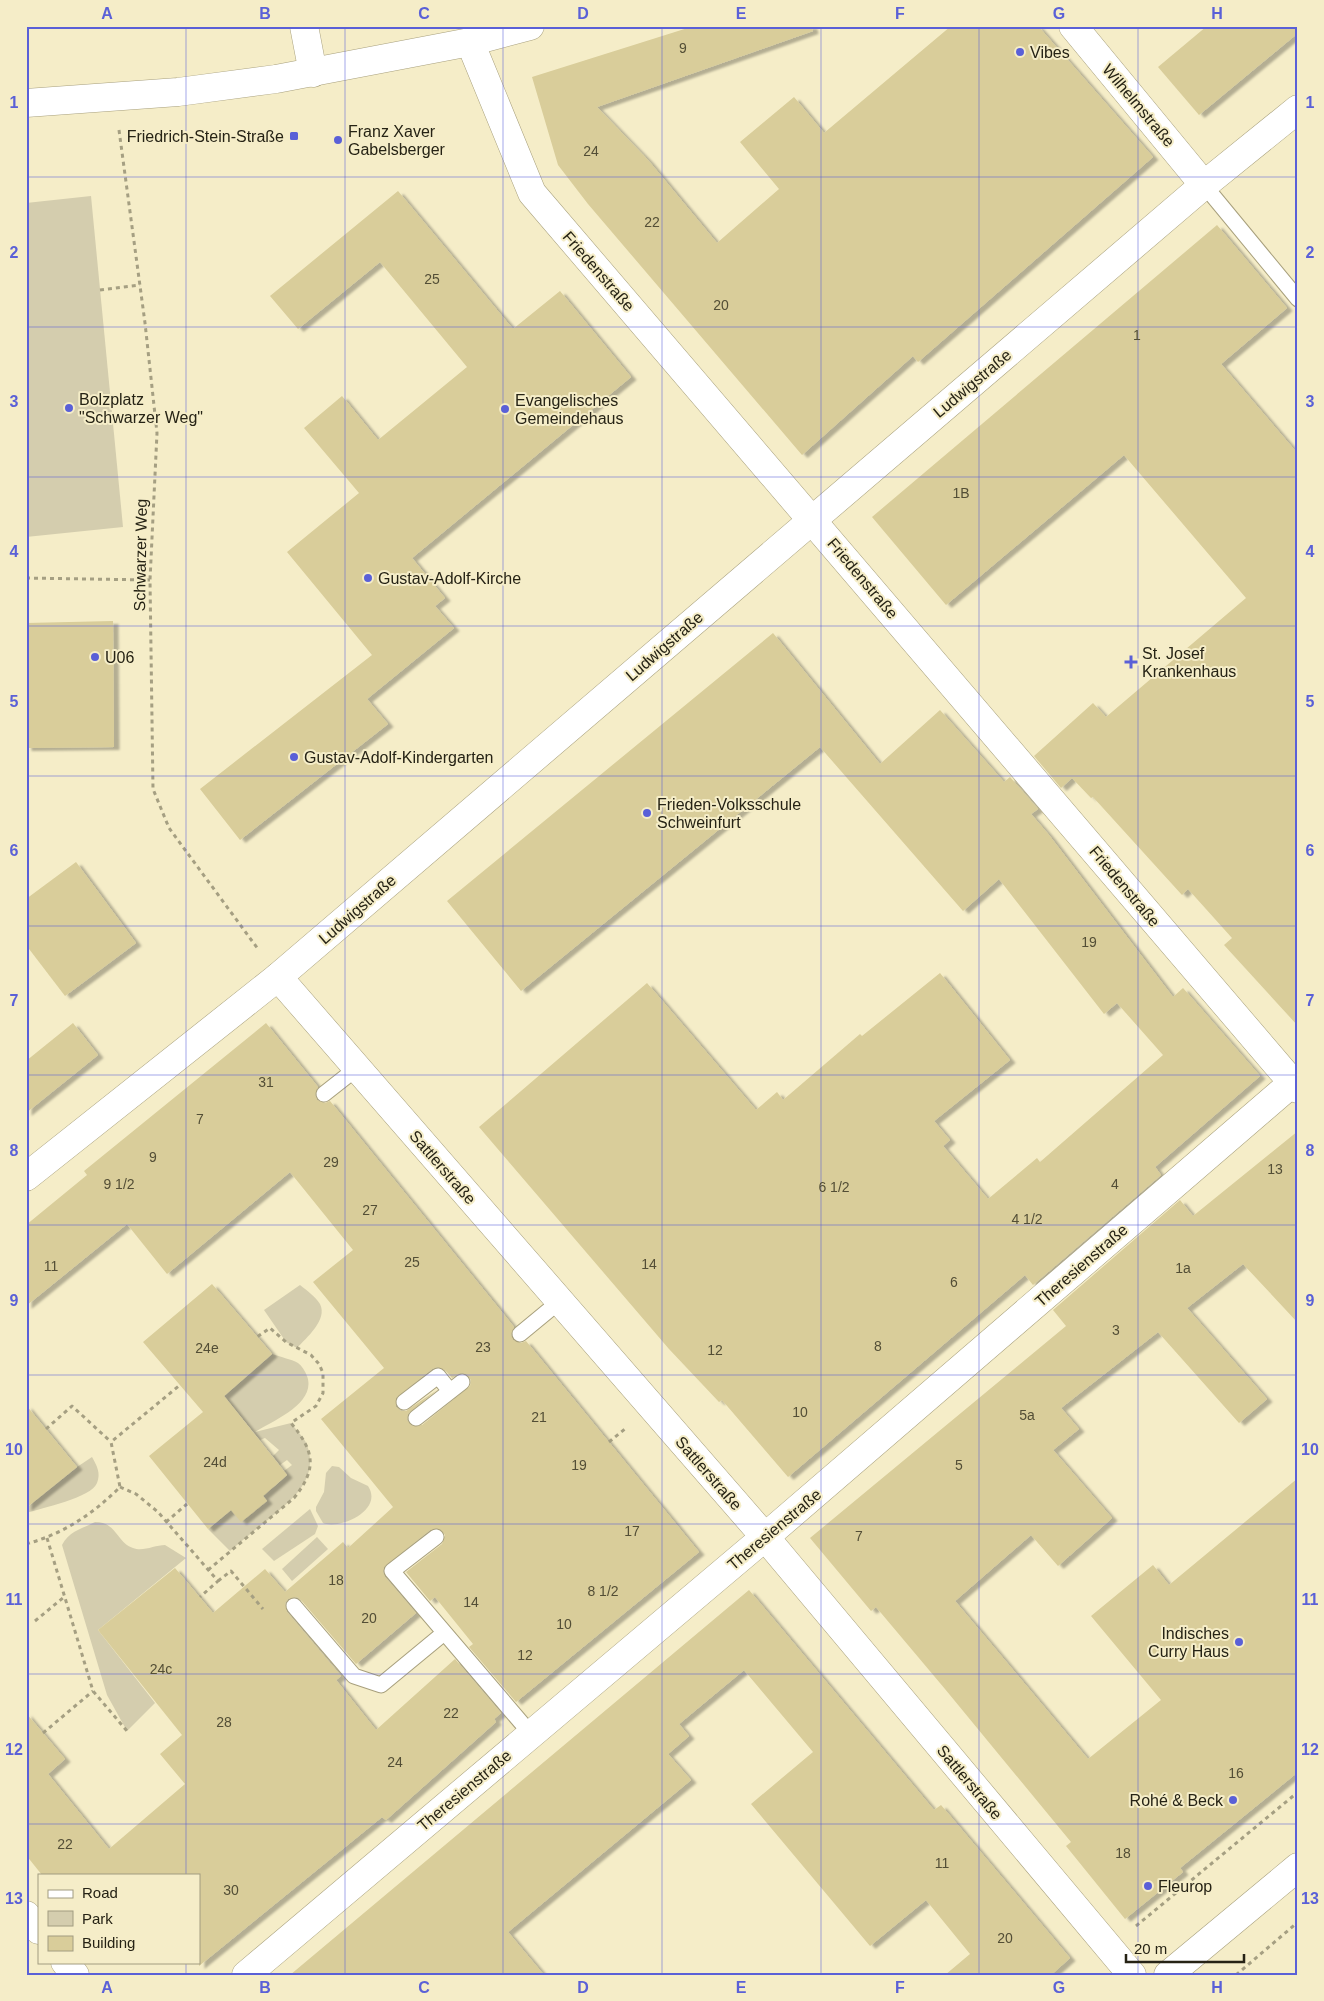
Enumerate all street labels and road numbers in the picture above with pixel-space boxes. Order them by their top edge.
street label: Wilhelmstraße [1099,61,1178,150]
street label: Friedenstraße [560,228,638,315]
street label: Ludwigstraße [930,346,1015,421]
street label: Schwarzer Weg [131,499,150,611]
street label: Friedenstraße [824,535,901,622]
street label: Ludwigstraße [623,608,706,684]
street label: Friedenstraße [1086,843,1163,930]
street label: Ludwigstraße [316,871,399,947]
street label: Sattlerstraße [406,1127,479,1208]
street label: Theresienstraße [1032,1221,1131,1310]
street label: Sattlerstraße [672,1433,745,1514]
street label: Theresienstraße [724,1485,824,1573]
street label: Sattlerstraße [934,1742,1006,1823]
street label: Theresienstraße [414,1746,514,1834]

